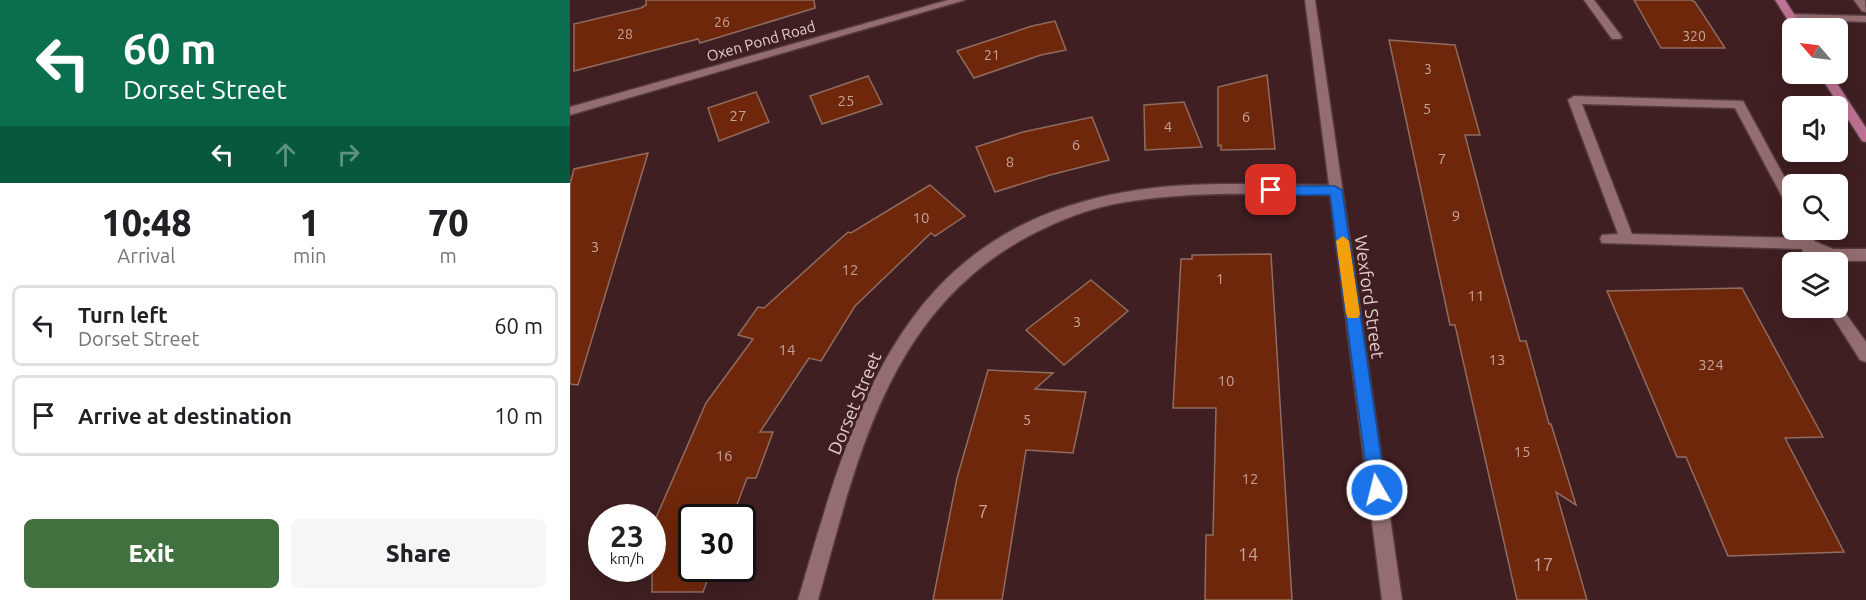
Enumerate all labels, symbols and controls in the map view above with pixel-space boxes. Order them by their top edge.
house number: 26 [714,14,730,30]
street label: Oxen Pond Road [705,17,817,65]
north arrow [1782,18,1848,84]
map controls [1782,18,1848,318]
icon: left [24,24,102,102]
text: 60 m [123,25,217,72]
house number: 28 [617,26,633,42]
house number: 320 [1682,28,1706,44]
house number: 21 [984,47,1000,63]
house number: 3 [1424,61,1432,77]
text: Dorset Street [123,74,287,104]
house number: 25 [838,92,854,109]
button: sound [1782,96,1848,162]
house number: 5 [1423,100,1431,117]
house number: 27 [730,107,746,124]
house number: 6 [1242,108,1250,125]
house number: 4 [1164,118,1172,135]
house number: 6 [1072,136,1080,153]
icon: left [206,138,239,171]
icon: ahead [269,138,302,171]
icon: right [332,138,365,171]
house number: 7 [1438,150,1446,167]
house number: 8 [1006,153,1014,170]
pin [1245,164,1296,215]
icon: arrive [1254,173,1287,206]
button: search [1782,174,1848,240]
text: 10:48 [101,202,192,243]
text: 1 [300,202,320,243]
text: 70 [428,202,469,243]
house number: 9 [1452,207,1460,224]
house number: 10 [913,209,929,226]
street label: Wexford Street [1351,234,1389,360]
house number: 3 [591,238,599,255]
text: Arrival [117,244,176,267]
text: min [293,244,327,267]
text: m [440,244,457,267]
button: layers [1782,252,1848,318]
house number: 12 [842,261,858,278]
house number: 1 [1216,270,1224,287]
house number: 11 [1468,287,1484,304]
text: Turn left [78,302,168,327]
icon: left [27,309,60,342]
text: 60 m [494,313,543,338]
house number: 3 [1073,313,1081,330]
text: Dorset Street [78,327,199,350]
house number: 14 [779,341,795,358]
street label: Dorset Street [823,349,885,457]
house number: 13 [1489,351,1505,368]
house number: 324 [1698,356,1724,373]
house number: 10 [1218,372,1234,389]
icon: arrive [27,399,60,432]
text: Arrive at destination [78,403,292,428]
text: 10 m [494,403,543,428]
house number: 5 [1023,411,1031,428]
house number: 15 [1514,443,1530,460]
house number: 16 [716,447,732,464]
position arrow [1345,458,1409,522]
house number: 12 [1242,470,1258,487]
house number: 7 [978,501,988,521]
speed limit sign: 30 [678,504,756,582]
button: Exit [24,519,279,588]
button: Share [291,519,546,588]
text: 23 [610,519,644,553]
house number: 14 [1238,544,1258,564]
text: km/h [610,550,644,567]
house number: 17 [1533,554,1553,574]

